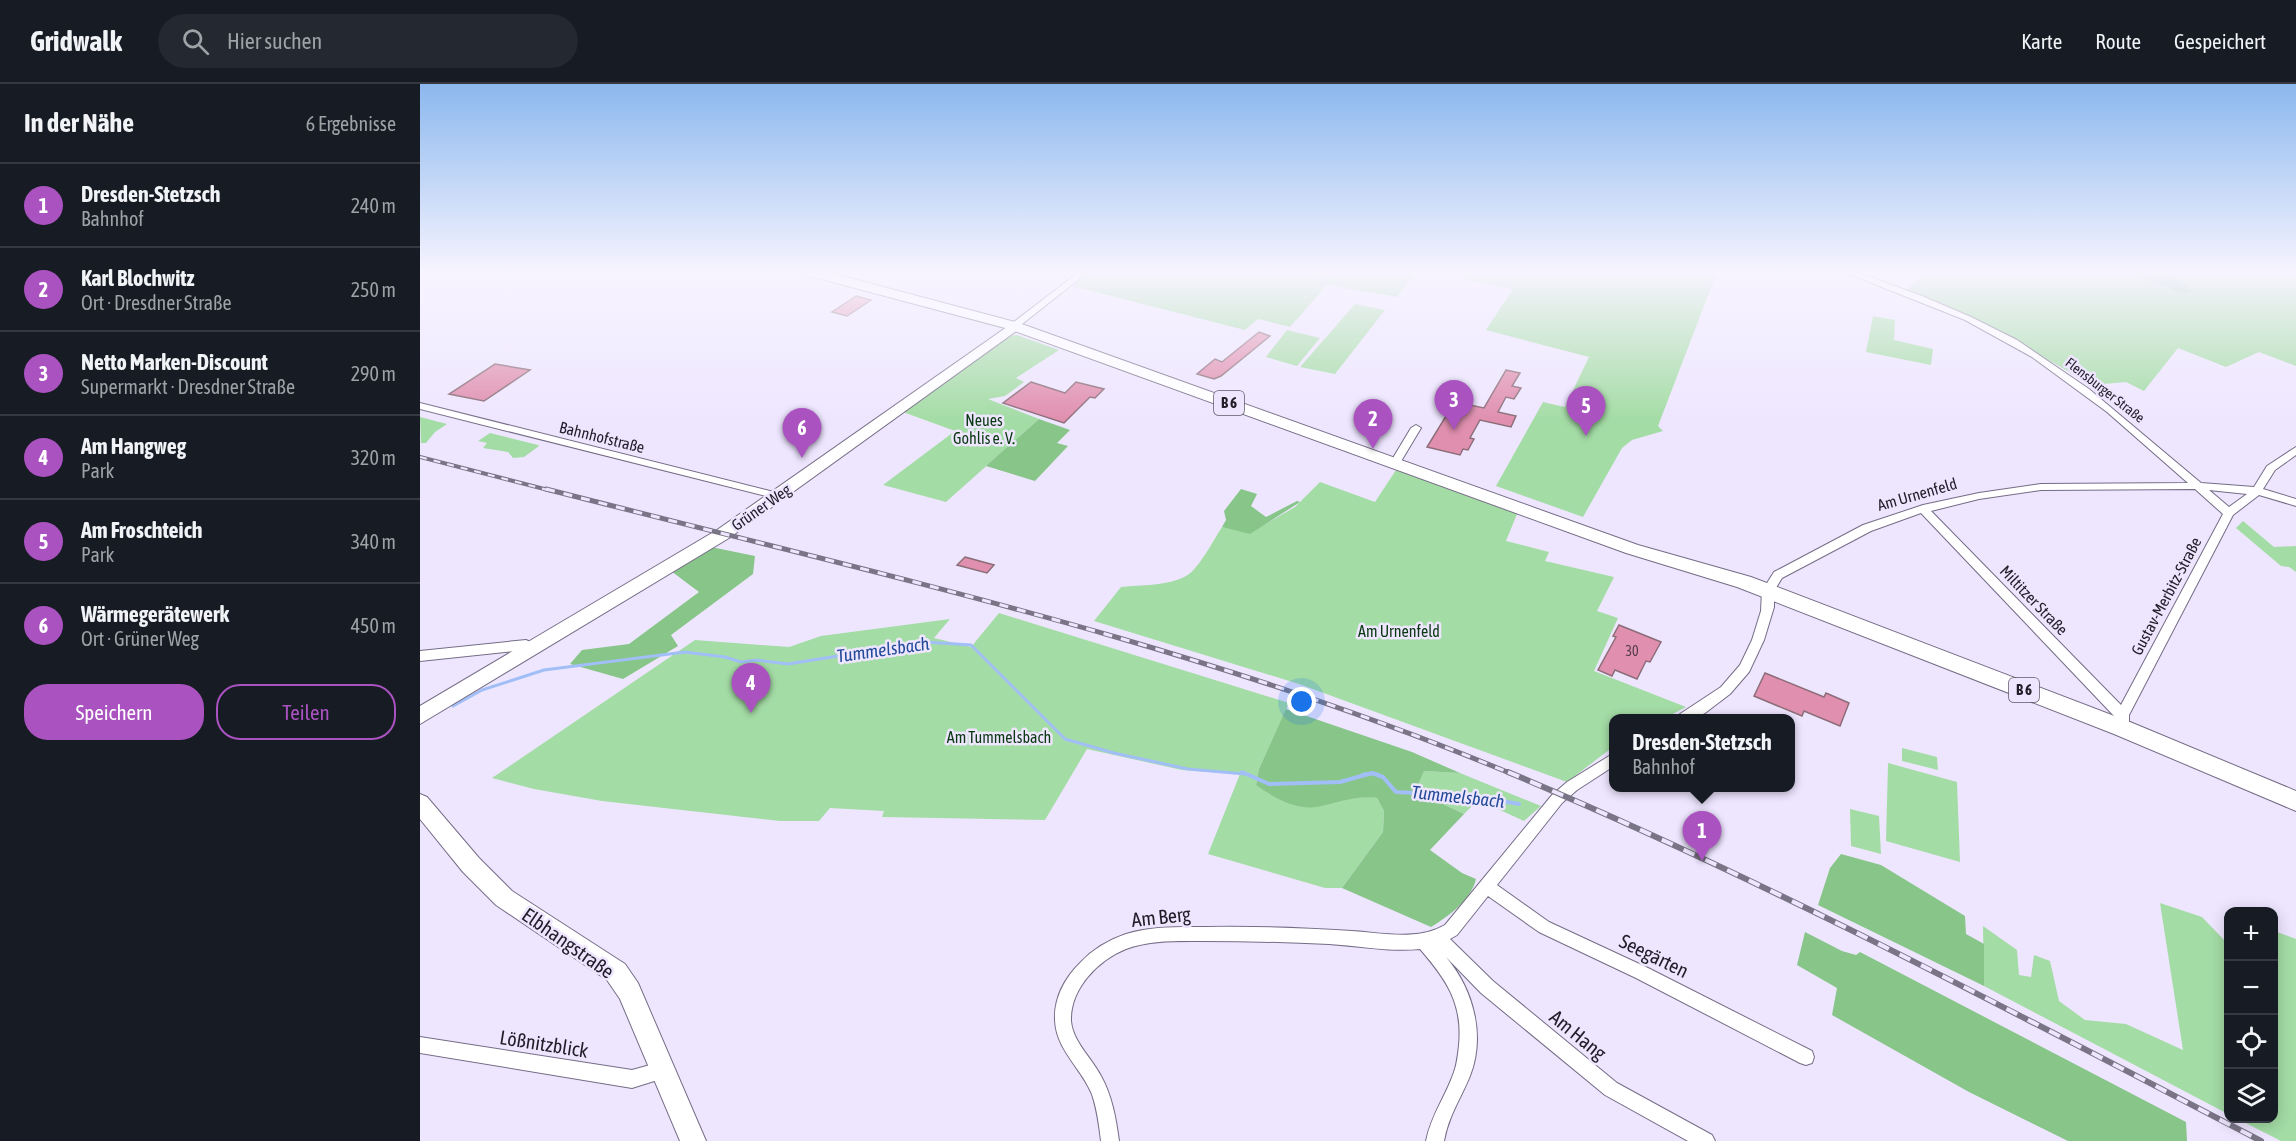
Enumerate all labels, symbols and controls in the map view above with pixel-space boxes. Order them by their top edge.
search box [158,14,578,68]
text: Gridwalk [30,25,122,57]
icon: search [179,25,212,58]
text: Hier suchen [227,28,322,54]
text: Karte [2021,29,2062,53]
text: Route [2095,29,2141,53]
text: Gespeichert [2174,29,2266,53]
text: In der Nähe [24,108,134,138]
text: 6 Ergebnisse [306,112,396,135]
text: Dresden-Stetzsch [81,181,220,207]
text: 1 [39,194,48,217]
text: 240 m [351,194,396,217]
text: Bahnhof [81,207,144,230]
text: Karl Blochwitz [81,265,195,291]
text: 2 [39,278,48,301]
text: 250 m [351,278,396,301]
text: Ort · Dresdner Straße [81,291,231,314]
text: Netto Marken-Discount [81,349,268,375]
street label: Flensburger Straße [2062,354,2148,426]
text: 3 [39,362,48,385]
text: 290 m [351,362,396,385]
text: Supermarkt · Dresdner Straße [81,375,295,398]
pin: 3 [1434,380,1474,430]
pin: 5 [1566,386,1606,436]
road number: B 6 [1214,391,1244,415]
pin: 2 [1354,400,1392,449]
pin: 6 [782,408,821,458]
park label: Neues Gohlis e. V. [953,411,1015,447]
street label: Bahnhofstraße [558,418,646,456]
text: Am Hangweg [81,433,186,459]
text: 4 [39,446,48,469]
text: 320 m [351,446,396,469]
text: Park [81,459,114,482]
street label: Am Urnenfeld [1875,474,1959,514]
street label: Grüner Weg [728,480,795,535]
text: Am Froschteich [81,517,202,543]
text: 5 [39,530,48,553]
text: 340 m [351,530,396,553]
street label: Gustav-Merbitz-Straße [2127,534,2205,658]
text: Park [81,543,114,566]
street label: Miltitzer Straße [1997,562,2071,638]
text: Wärmegerätewerk [81,601,229,627]
text: 6 [39,614,48,637]
text: 450 m [351,614,396,637]
park label: Am Urnenfeld [1358,622,1440,640]
text: Ort · Grüner Weg [81,627,199,650]
water label: Tummelsbach [835,633,931,666]
house number: 30 [1625,643,1639,659]
pin: 4 [732,664,770,713]
road number: B 6 [2009,678,2039,702]
button: Speichern [24,684,204,740]
button: Teilen [216,684,396,740]
your location [1287,687,1316,716]
popup [1609,714,1795,792]
park label: Am Tummelsbach [947,728,1051,746]
text: Dresden-Stetzsch [1632,729,1772,755]
text: Bahnhof [1632,755,1695,778]
water label: Tummelsbach [1411,781,1506,812]
pin: 1 [1682,812,1722,861]
street label: Am Berg [1130,902,1192,931]
street label: Elbhangstraße [518,903,619,983]
map controls [2224,907,2278,1123]
button: + [2224,907,2278,961]
street label: Seegärten [1616,929,1693,982]
button: − [2224,961,2278,1015]
street label: Am Hang [1545,1005,1612,1065]
button: locate [2224,1015,2278,1069]
street label: Lößnitzblick [498,1025,590,1062]
button: layers [2224,1069,2278,1123]

